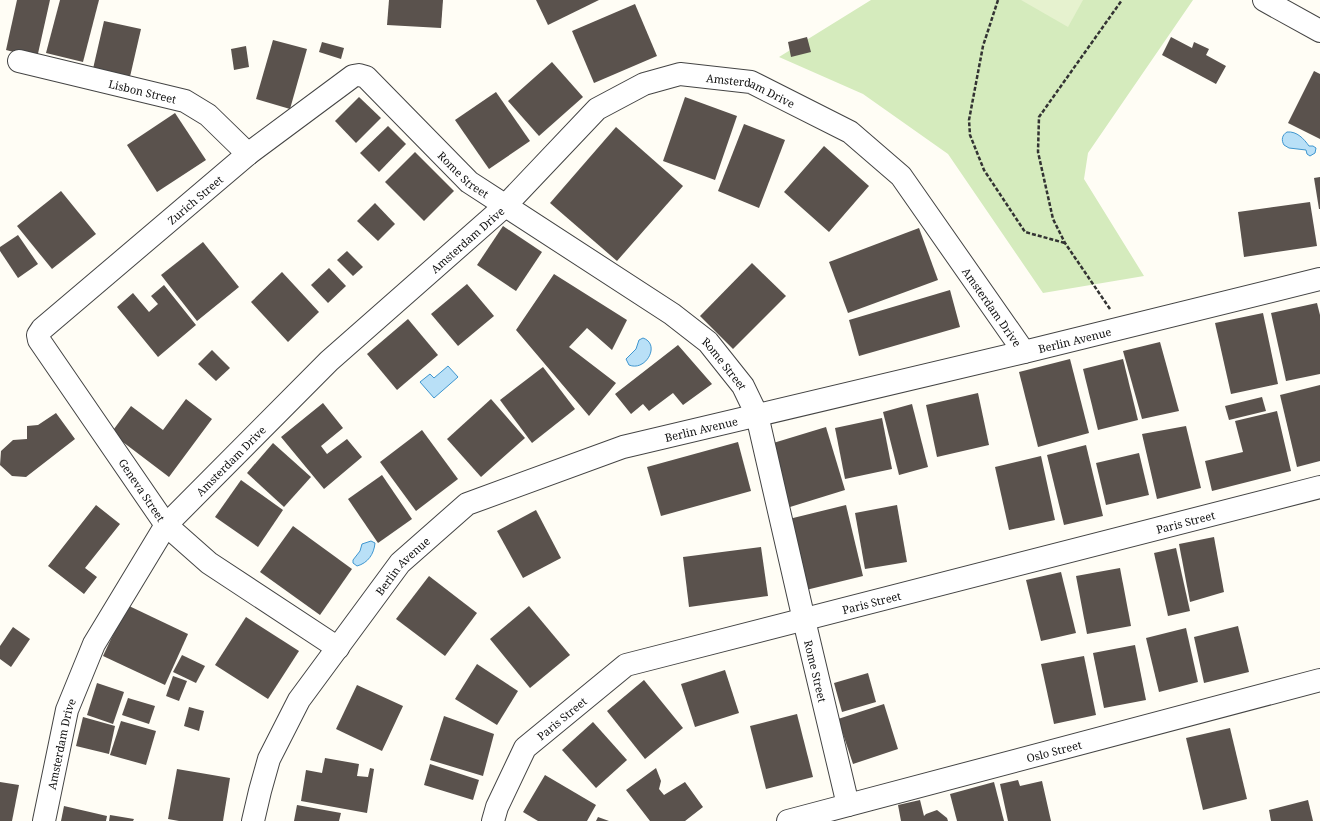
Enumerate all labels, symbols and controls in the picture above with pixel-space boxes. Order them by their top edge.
street label: Amsterdam Drive [706,70,798,111]
street label: Lisbon Street [107,75,178,106]
street label: Rome Street [435,148,492,201]
street label: Zurich Street [164,171,226,227]
street label: Amsterdam Drive [427,203,507,276]
street label: Amsterdam Drive [959,264,1025,349]
street label: Berlin Avenue [1037,323,1113,356]
street label: Rome Street [700,333,751,392]
street label: Berlin Avenue [663,413,739,444]
street label: Amsterdam Drive [192,422,269,499]
street label: Geneva Street [115,456,169,524]
street label: Paris Street [1154,507,1216,536]
street label: Berlin Avenue [372,533,433,598]
street label: Paris Street [840,587,903,617]
street label: Rome Street [801,638,831,704]
street label: Paris Street [533,693,589,743]
street label: Amsterdam Drive [43,696,79,791]
street label: Oslo Street [1025,736,1083,765]

